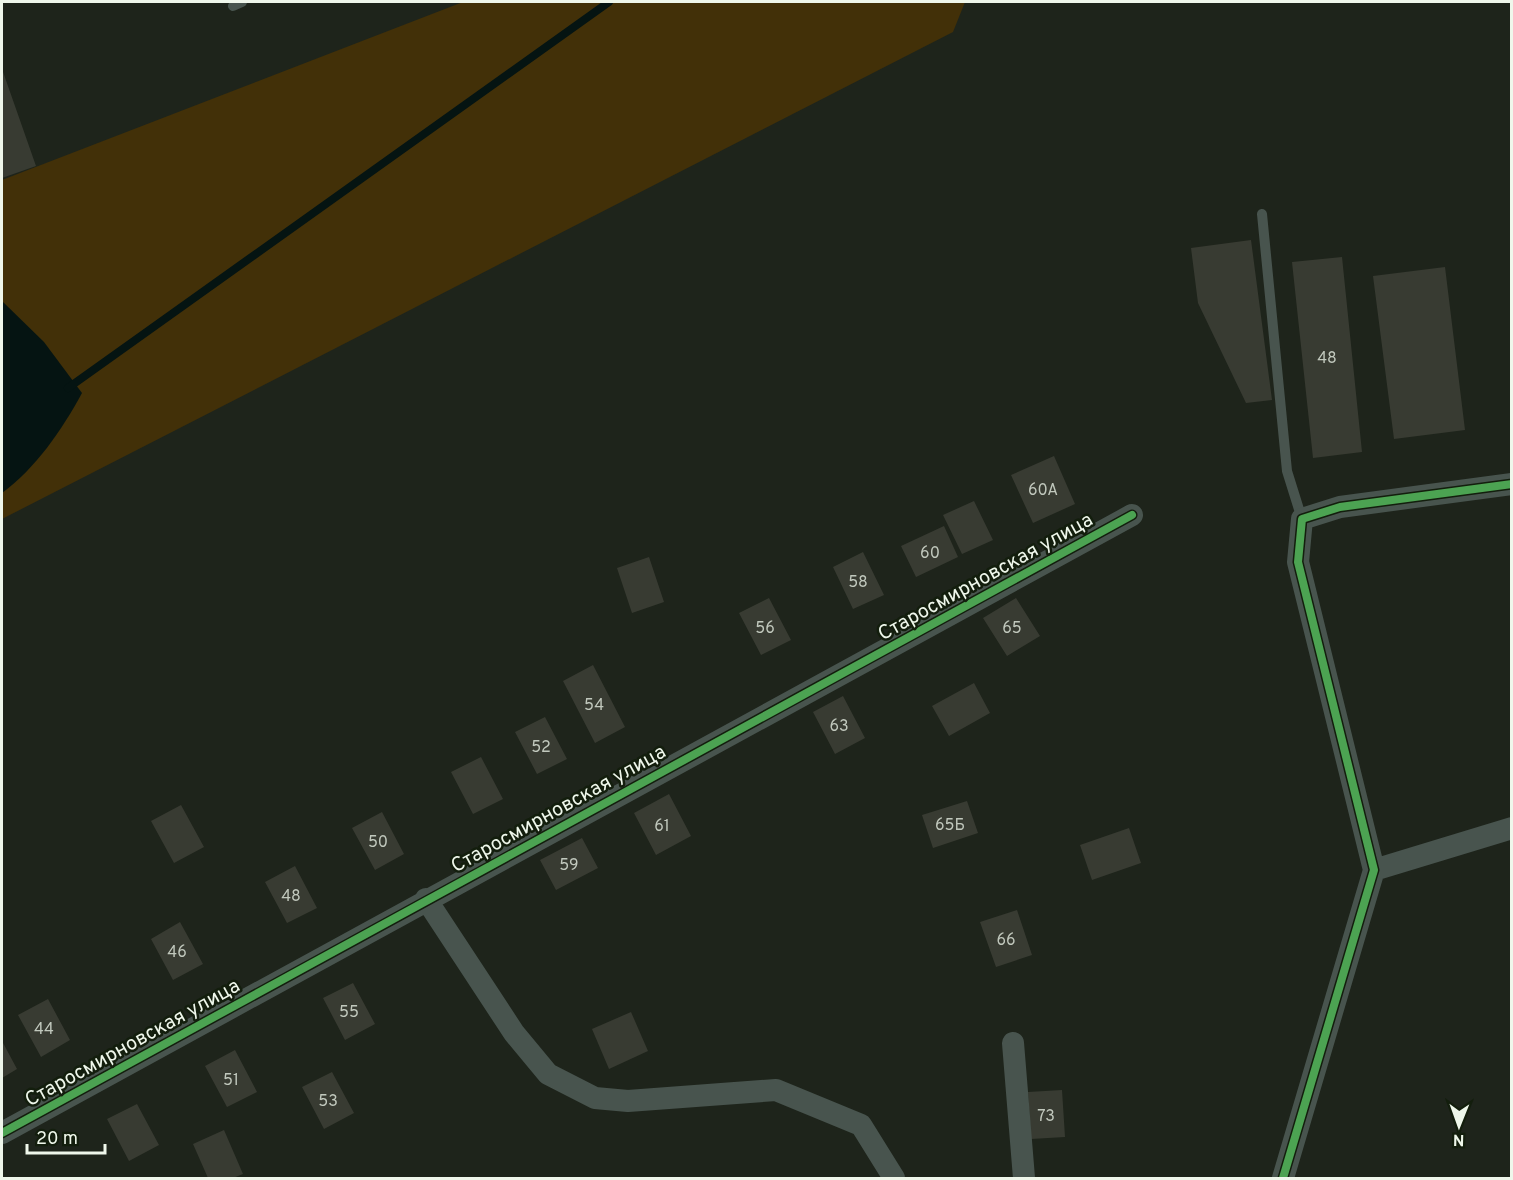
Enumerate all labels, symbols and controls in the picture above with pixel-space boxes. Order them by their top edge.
house number: 48 [1317,349,1337,369]
house number: 60А [1028,481,1058,501]
street label: Старосмирновская улица [874,508,1098,648]
house number: 60 [920,544,940,564]
house number: 58 [848,573,868,593]
house number: 56 [755,619,775,639]
house number: 65 [1002,619,1022,639]
house number: 54 [584,696,604,716]
house number: 63 [829,717,849,737]
house number: 52 [531,738,551,758]
street label: Старосмирновская улица [447,740,671,880]
house number: 65Б [935,816,965,836]
house number: 61 [654,817,670,837]
house number: 50 [368,833,388,853]
house number: 59 [559,856,579,876]
house number: 48 [281,887,301,907]
house number: 66 [996,931,1016,951]
house number: 46 [167,943,187,963]
street label: Старосмирновская улица [21,974,245,1114]
house number: 55 [339,1003,359,1023]
house number: 44 [34,1020,54,1040]
house number: 51 [223,1071,239,1091]
house number: 53 [318,1092,338,1112]
north arrow [1429,1096,1489,1156]
house number: 73 [1037,1107,1055,1127]
scale bar [27,1117,105,1155]
text: 20 m [36,1128,78,1151]
text: N [1453,1129,1465,1149]

